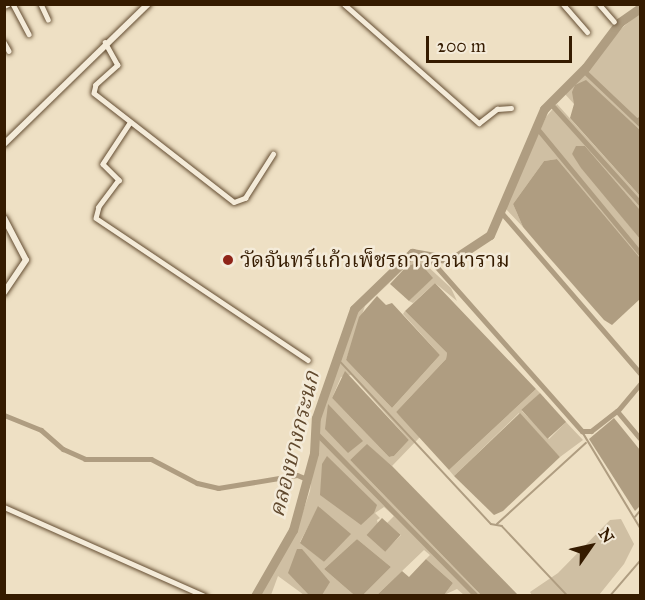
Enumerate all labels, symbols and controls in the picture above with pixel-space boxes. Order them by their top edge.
scale bar [429,24,574,62]
text: 200 m [437,35,486,57]
place label: วัดจันทร์แก้วเพ็ชรถาวรวนาราม [240,247,510,273]
marker: วัดจันทร์แก้วเพ็ชรถาวรวนาราม [221,253,235,267]
water label: คลองบางกระนก [263,368,325,520]
north arrow [561,516,621,576]
text: N [595,525,618,547]

